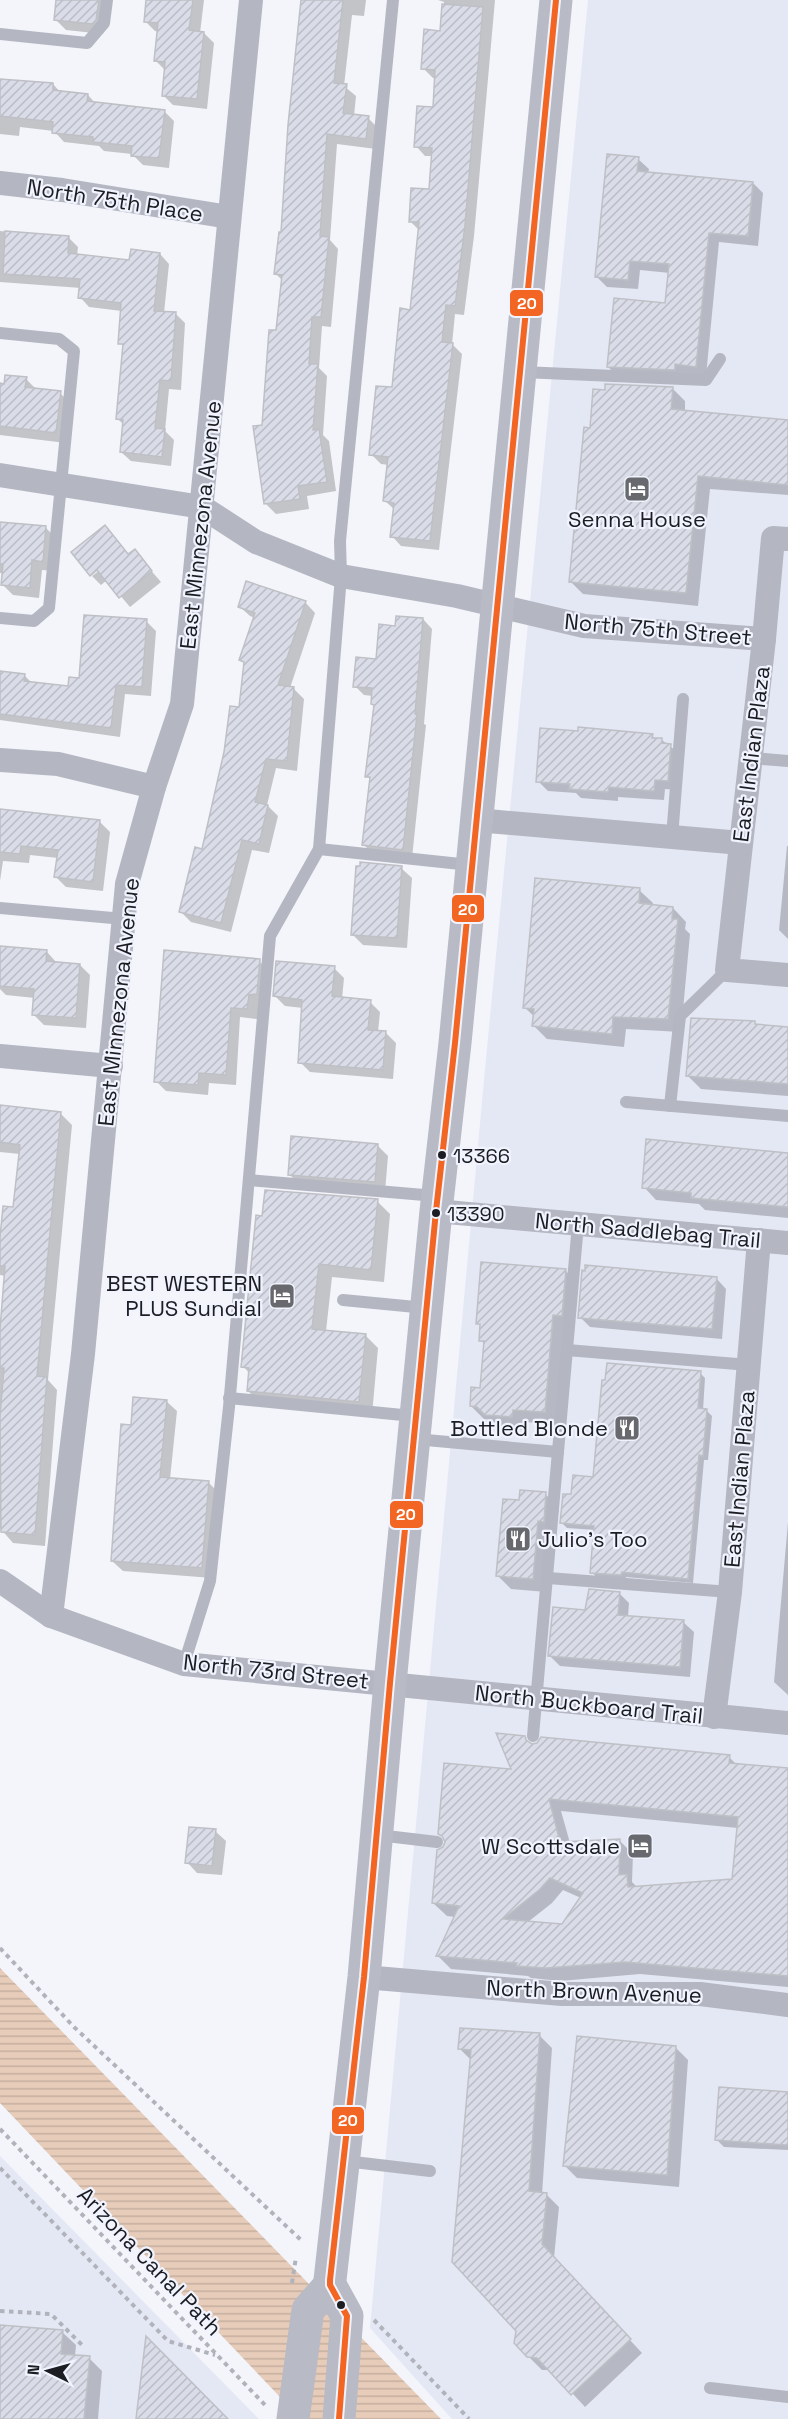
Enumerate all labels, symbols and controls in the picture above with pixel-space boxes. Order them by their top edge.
street label: North 75th Place [25,172,205,228]
line badge: 20 [509,289,544,317]
text: 20 [517,293,537,314]
street label: East Minnezona Avenue [173,399,227,651]
hotel icon: Senna House [622,474,652,504]
place label: Senna House [568,505,706,533]
street label: North 75th Street [563,607,753,651]
street label: East Indian Plaza [726,664,776,844]
street label: East Minnezona Avenue [91,876,145,1128]
line badge: 20 [451,894,485,923]
text: 20 [458,899,478,920]
place label: 13366 [453,1143,510,1169]
marker: 13366 [436,1149,448,1161]
place label: 13390 [447,1201,505,1227]
street label: North Saddlebag Trail [534,1206,762,1254]
marker: 13390 [430,1207,442,1219]
place label: BEST WESTERN PLUS Sundial [106,1269,262,1322]
hotel icon: BEST WESTERN PLUS Sundial [267,1281,297,1311]
street label: East Indian Plaza [717,1389,761,1569]
restaurant icon: Bottled Blonde [612,1413,642,1443]
place label: Bottled Blonde [450,1414,608,1442]
line badge: 20 [389,1500,424,1529]
text: 20 [396,1504,416,1525]
restaurant icon: Julio's Too [503,1524,533,1554]
place label: Julio's Too [538,1525,648,1553]
street label: North 73rd Street [182,1647,370,1695]
street label: North Buckboard Trail [474,1678,704,1730]
hotel icon: W Scottsdale [625,1831,655,1861]
place label: W Scottsdale [481,1832,620,1860]
street label: North Brown Avenue [486,1973,702,2009]
line badge: 20 [331,2106,365,2135]
text: 20 [338,2110,358,2131]
street label: Arizona Canal Path [72,2181,228,2341]
unlabelled marker [335,2299,347,2311]
north arrow [18,2341,78,2401]
text: N [23,2363,44,2376]

